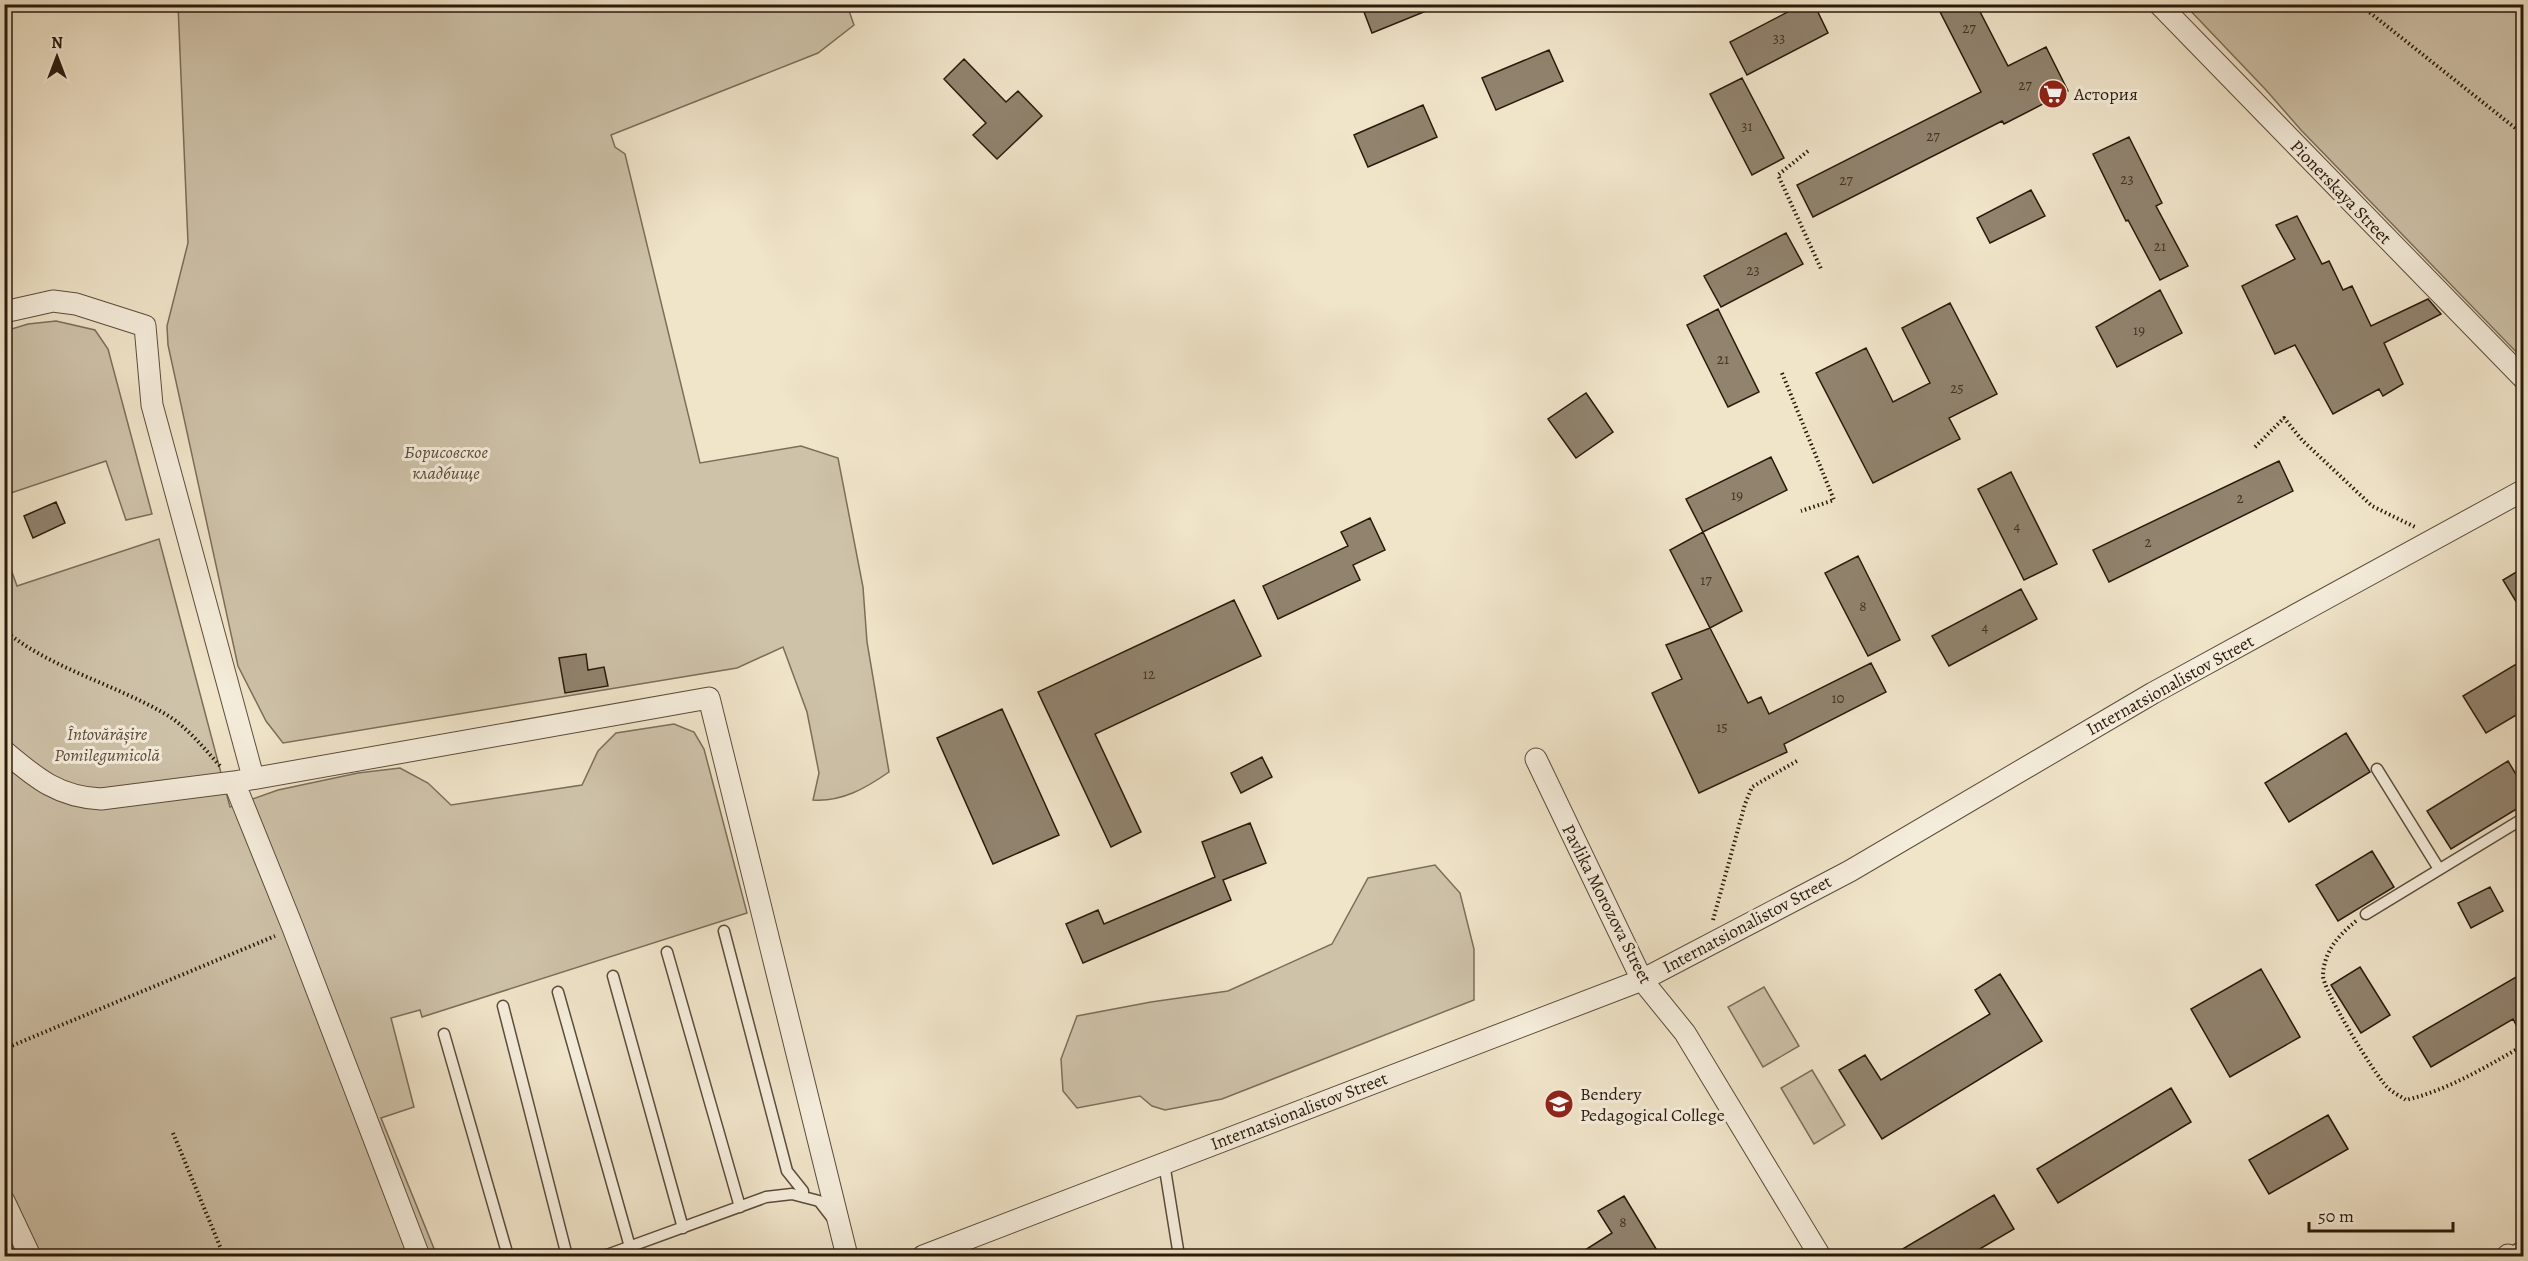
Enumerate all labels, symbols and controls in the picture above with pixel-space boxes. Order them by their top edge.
house number: 27 [1962,18,1976,38]
north arrow [27,27,87,87]
house number: 33 [1773,28,1785,48]
text: N [51,32,63,54]
house number: 27 [2018,75,2032,95]
supermarket icon: Астория [2037,78,2069,110]
place label: Астория [2073,82,2138,106]
house number: 31 [1741,116,1753,136]
house number: 27 [1926,126,1940,146]
street label: Pionerskaya Street [2285,135,2397,249]
house number: 23 [2120,169,2134,189]
house number: 27 [1839,170,1853,190]
house number: 21 [2154,236,2166,256]
house number: 23 [1746,260,1760,280]
house number: 19 [2133,320,2145,340]
house number: 21 [1717,349,1729,369]
house number: 25 [1950,378,1964,398]
park label: Борисовское кладбище [404,440,488,485]
house number: 19 [1731,485,1743,505]
house number: 2 [2236,488,2244,508]
house number: 4 [2014,516,2021,536]
house number: 2 [2144,532,2152,552]
house number: 17 [1700,570,1712,590]
house number: 8 [1859,596,1867,616]
house number: 4 [1982,617,1989,637]
street label: Internatsionalistov Street [2082,629,2258,741]
house number: 12 [1143,664,1155,684]
house number: 10 [1831,688,1845,708]
house number: 15 [1716,717,1728,737]
park label: Întovărășire Pomilegumicolă [54,722,160,767]
street label: Pavlika Morozova Street [1556,820,1658,988]
street label: Internatsionalistov Street [1658,869,1836,979]
street label: Internatsionalistov Street [1207,1066,1391,1156]
place label: Bendery Pedagogical College [1580,1082,1725,1127]
school or university icon: Bendery Pedagogical College [1543,1088,1575,1120]
scale bar [2309,1195,2453,1233]
text: 50 m [2318,1204,2354,1228]
house number: 8 [1619,1212,1627,1232]

